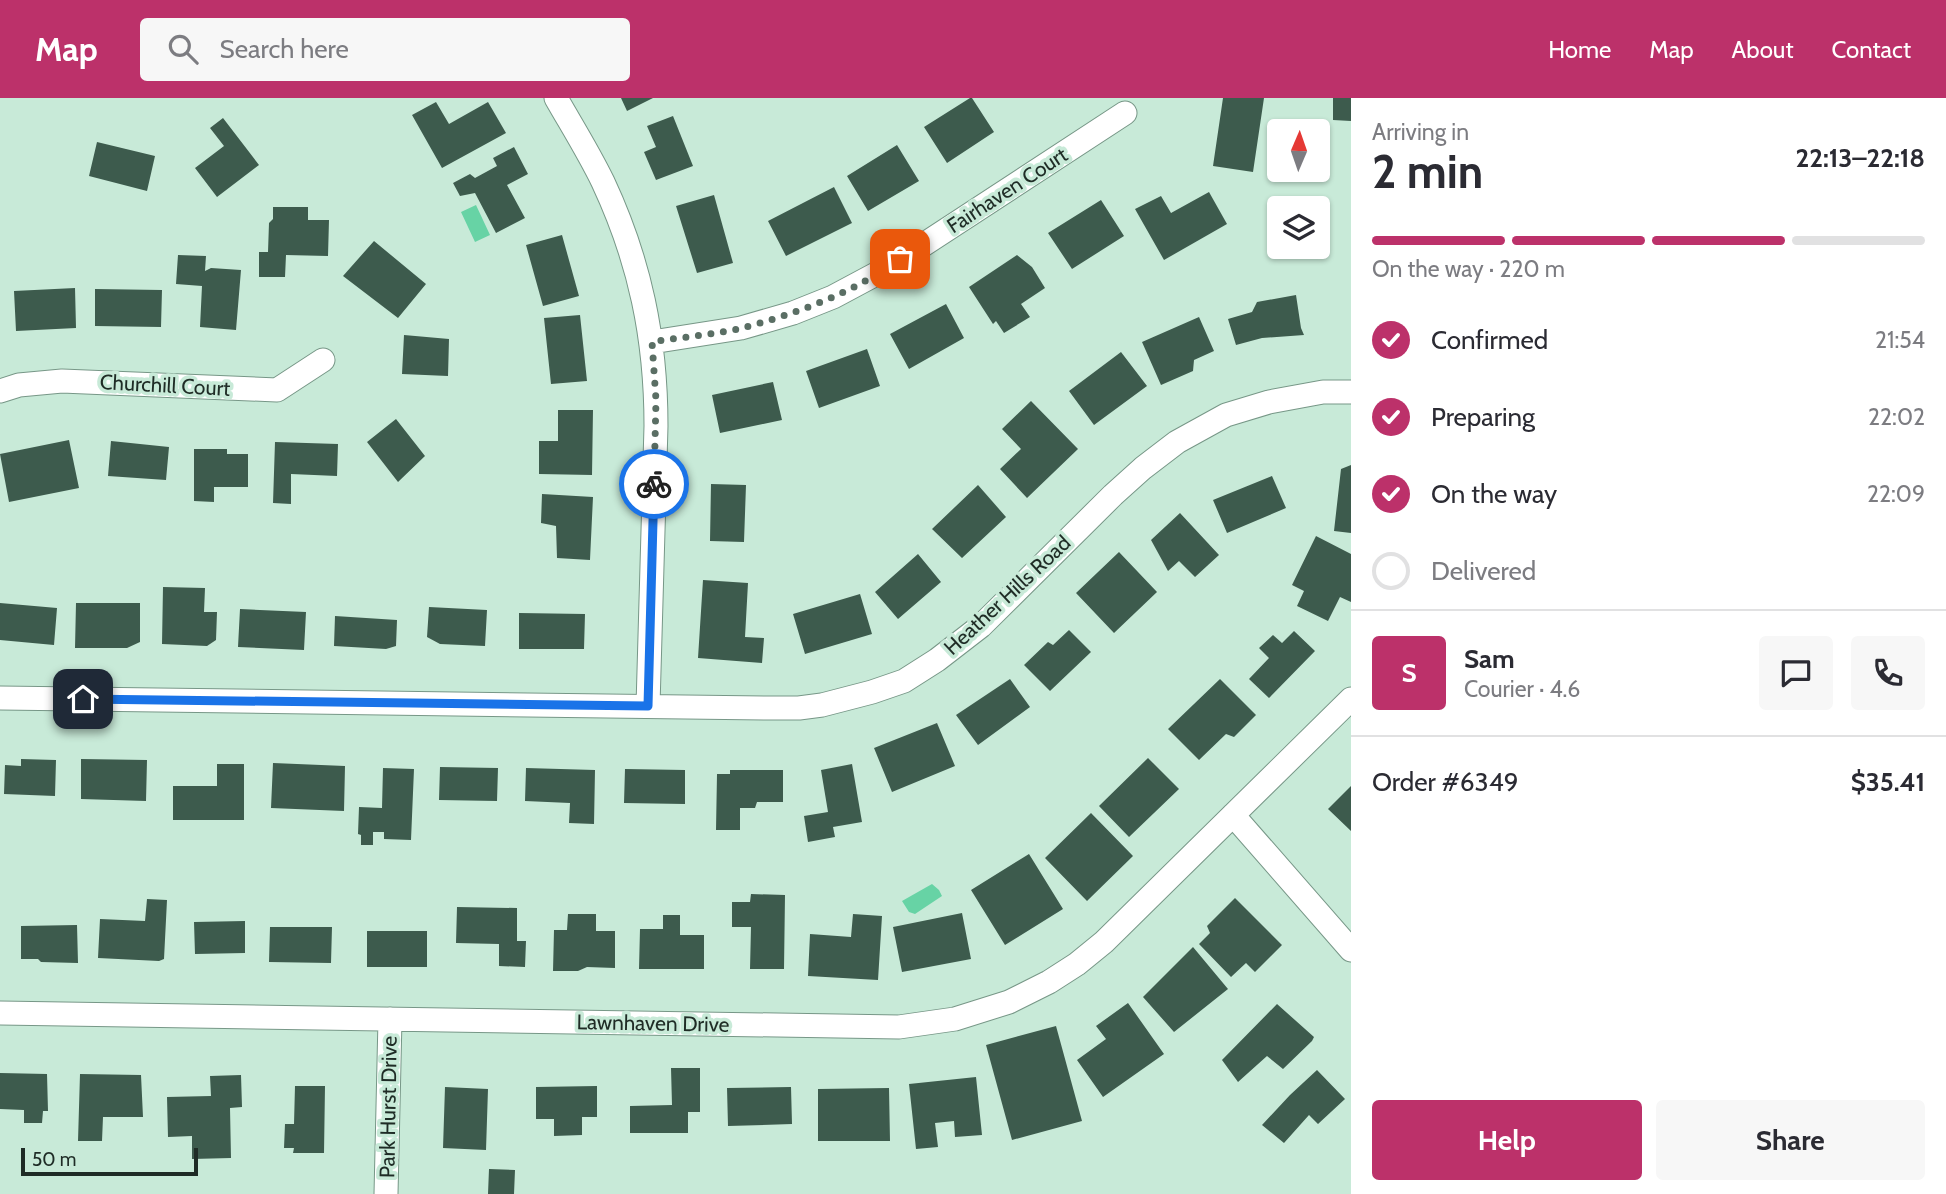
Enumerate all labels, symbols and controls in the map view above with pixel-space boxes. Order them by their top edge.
search box [140,18,630,81]
text: Map [35,29,98,69]
icon: search [164,30,202,68]
text: Search here [220,33,349,65]
text: Home [1548,35,1611,64]
text: Map [1649,35,1694,64]
text: About [1732,35,1794,64]
text: Contact [1832,35,1911,64]
text: Arriving in [1372,118,1469,146]
north arrow [1267,119,1330,182]
map controls [1267,119,1330,259]
street label: Fairhaven Court [942,142,1072,238]
text: 22:13–22:18 [1795,142,1925,174]
text: 2 min [1372,144,1483,200]
button: layers [1267,196,1330,259]
pin [870,229,930,289]
icon: bag [881,240,919,278]
text: On the way · 220 m [1372,255,1565,283]
icon: check [1372,321,1410,359]
text: Confirmed [1431,324,1548,356]
text: 21:54 [1875,326,1925,354]
street label: Churchill Court [99,369,231,401]
icon: check [1372,398,1410,436]
text: Preparing [1431,401,1535,433]
text: 22:02 [1868,403,1925,431]
courier [619,449,689,519]
icon: bike [635,465,673,503]
icon: check [1372,475,1410,513]
text: On the way [1431,478,1557,510]
text: 22:09 [1867,480,1925,508]
street label: Heather Hills Road [939,530,1075,660]
text: Delivered [1431,555,1536,587]
button: chat [1759,636,1833,710]
button: phone [1851,636,1925,710]
text: Sam [1464,643,1515,675]
text: S [1401,657,1417,689]
pin [53,669,113,729]
text: Courier · 4.6 [1464,675,1580,703]
icon: home [64,680,102,718]
text: Order #6349 [1372,766,1518,798]
text: $35.41 [1851,766,1925,798]
street label: Lawnhaven Drive [576,1009,730,1037]
street label: Park Hurst Drive [374,1035,402,1178]
button: Help [1372,1100,1642,1180]
button: Share [1656,1100,1925,1180]
scale bar [21,1145,198,1177]
text: 50 m [32,1148,76,1171]

